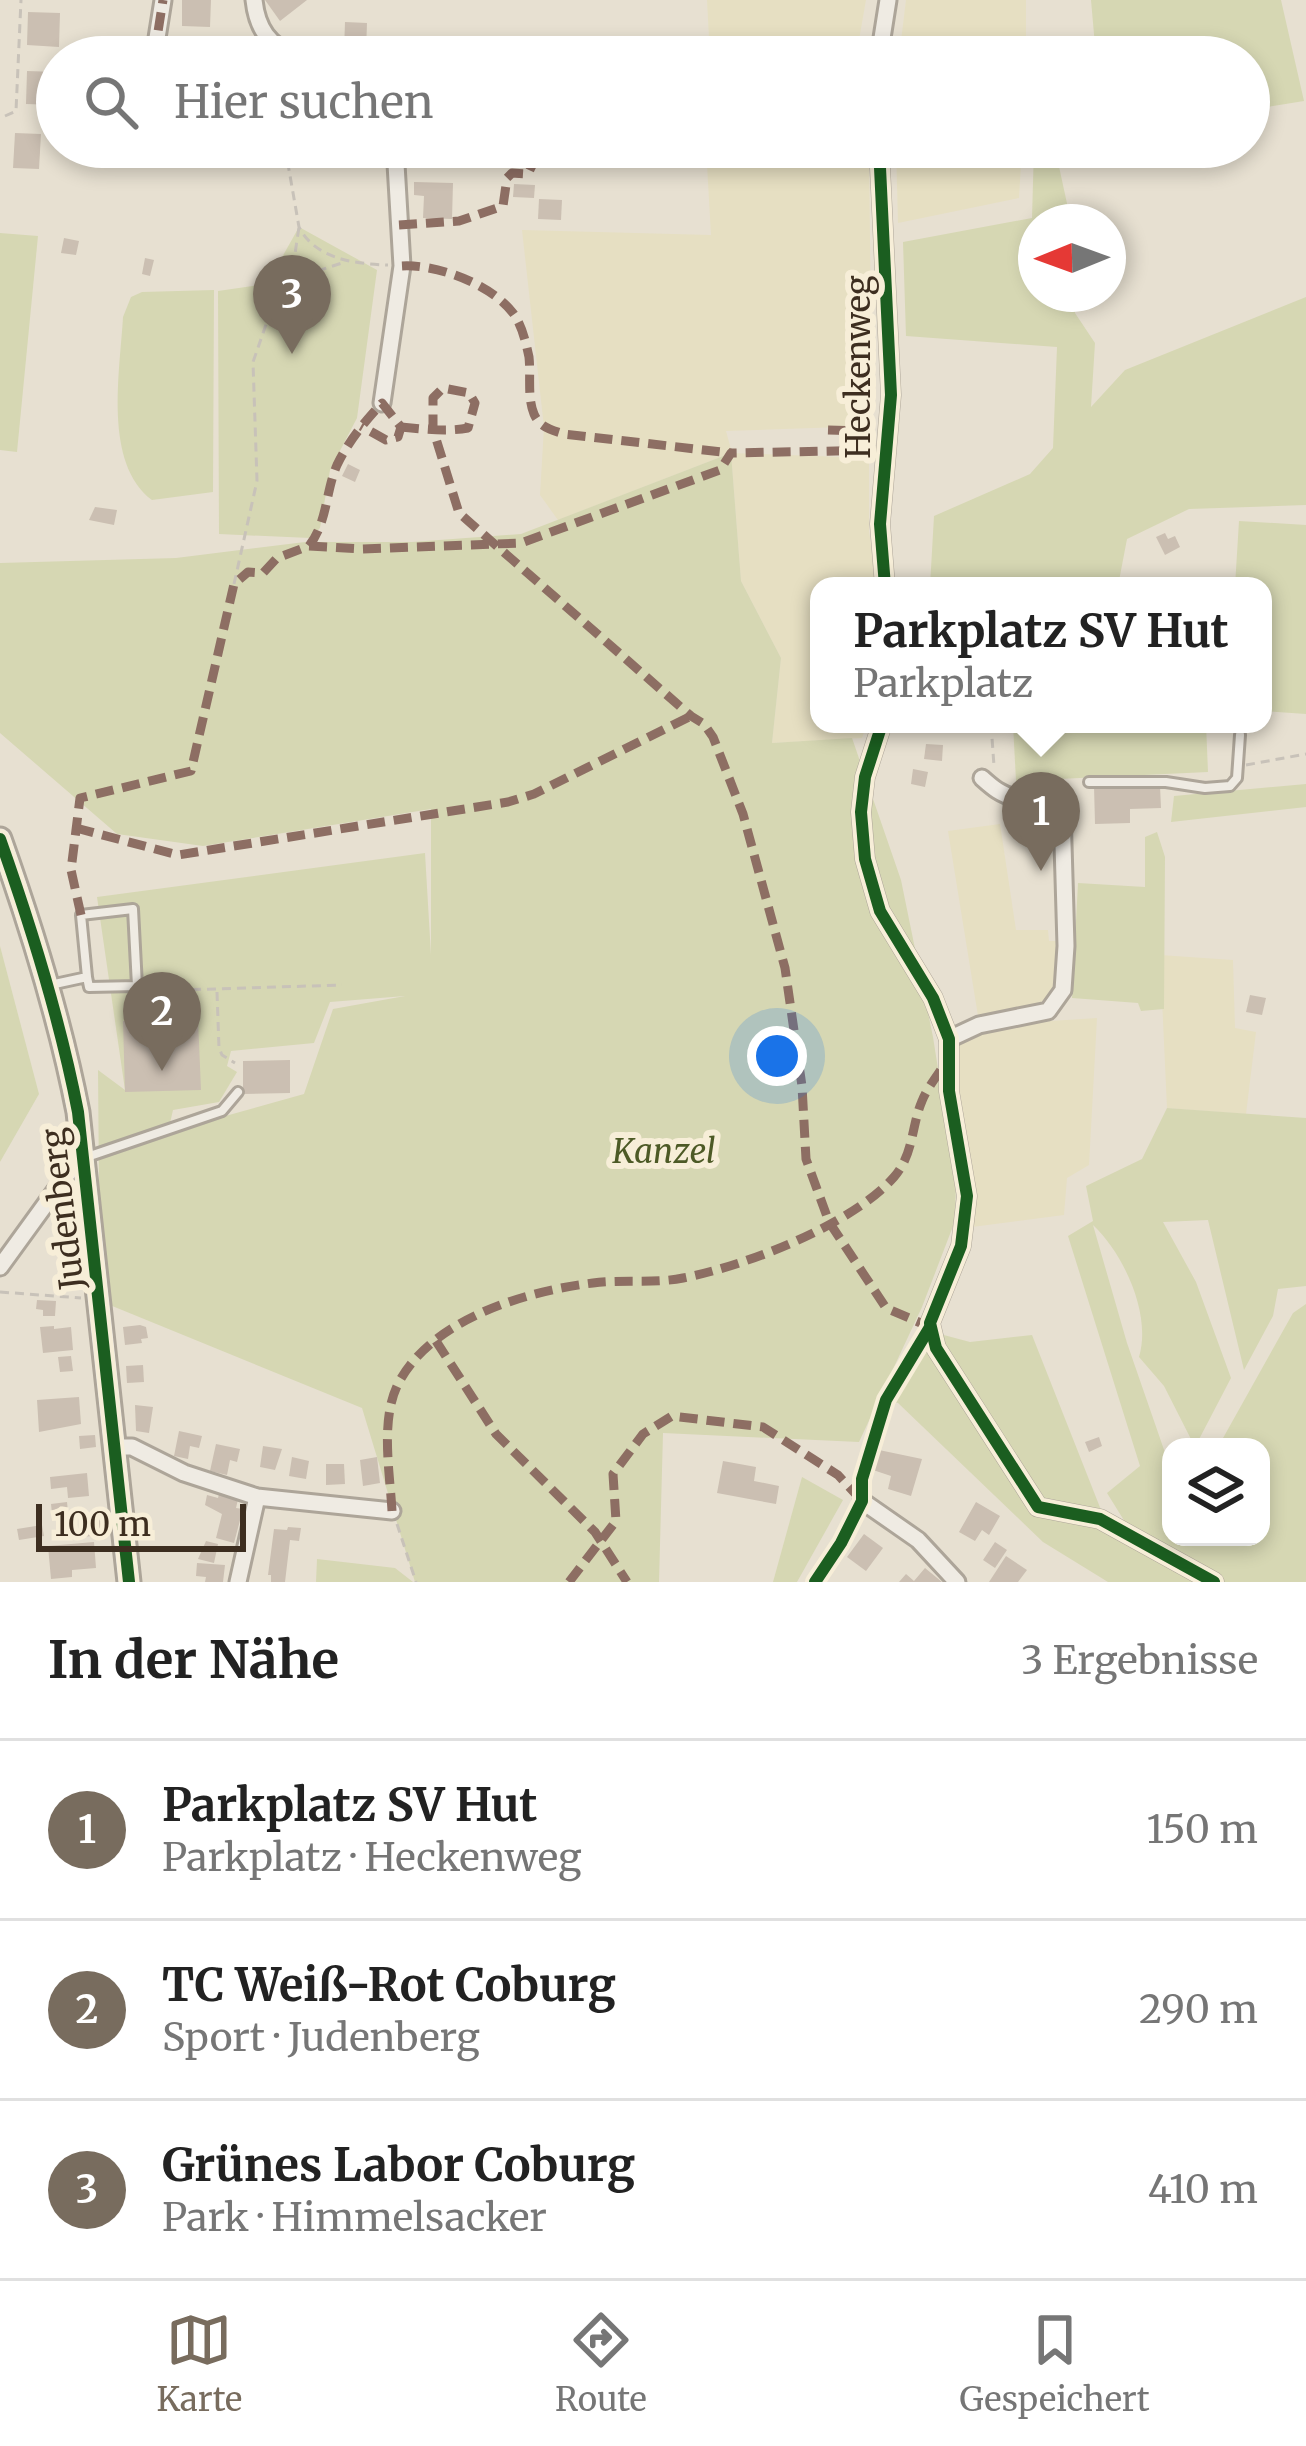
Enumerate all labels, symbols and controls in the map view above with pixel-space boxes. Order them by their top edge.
search box [36,36,1270,168]
icon: search [78,69,144,135]
text: Hier suchen [174,74,433,130]
north arrow [1018,204,1126,312]
pin: 3 [253,255,331,354]
street label: Heckenweg [838,275,879,459]
popup [810,577,1272,733]
text: Parkplatz SV Hut [853,603,1229,659]
text: Parkplatz [853,659,1033,708]
pin: 1 [1002,772,1080,871]
pin: 2 [123,972,201,1071]
your location [747,1026,807,1086]
street label: Judenberg [32,1126,93,1293]
park label: Kanzel [611,1131,716,1172]
map controls [1162,1438,1270,1546]
button: layers [1162,1438,1270,1546]
scale bar [36,1498,246,1551]
text: 100 m [54,1504,151,1545]
text: In der Nähe [48,1628,339,1692]
text: 3 Ergebnisse [1021,1636,1258,1685]
text: Parkplatz SV Hut [162,1777,537,1833]
text: 1 [78,1805,96,1854]
text: 150 m [1146,1805,1258,1854]
text: Parkplatz · Heckenweg [162,1833,582,1882]
text: TC Weiß-Rot Coburg [162,1957,616,2013]
text: 2 [76,1985,98,2034]
text: 290 m [1139,1985,1258,2034]
text: Sport · Judenberg [162,2013,480,2062]
text: Grünes Labor Coburg [162,2137,635,2193]
text: 3 [76,2165,98,2214]
text: 410 m [1148,2165,1258,2214]
text: Park · Himmelsacker [162,2193,547,2242]
tab: Karte [156,2307,242,2420]
tab: Route [555,2307,647,2420]
tab: Gespeichert [960,2307,1150,2420]

